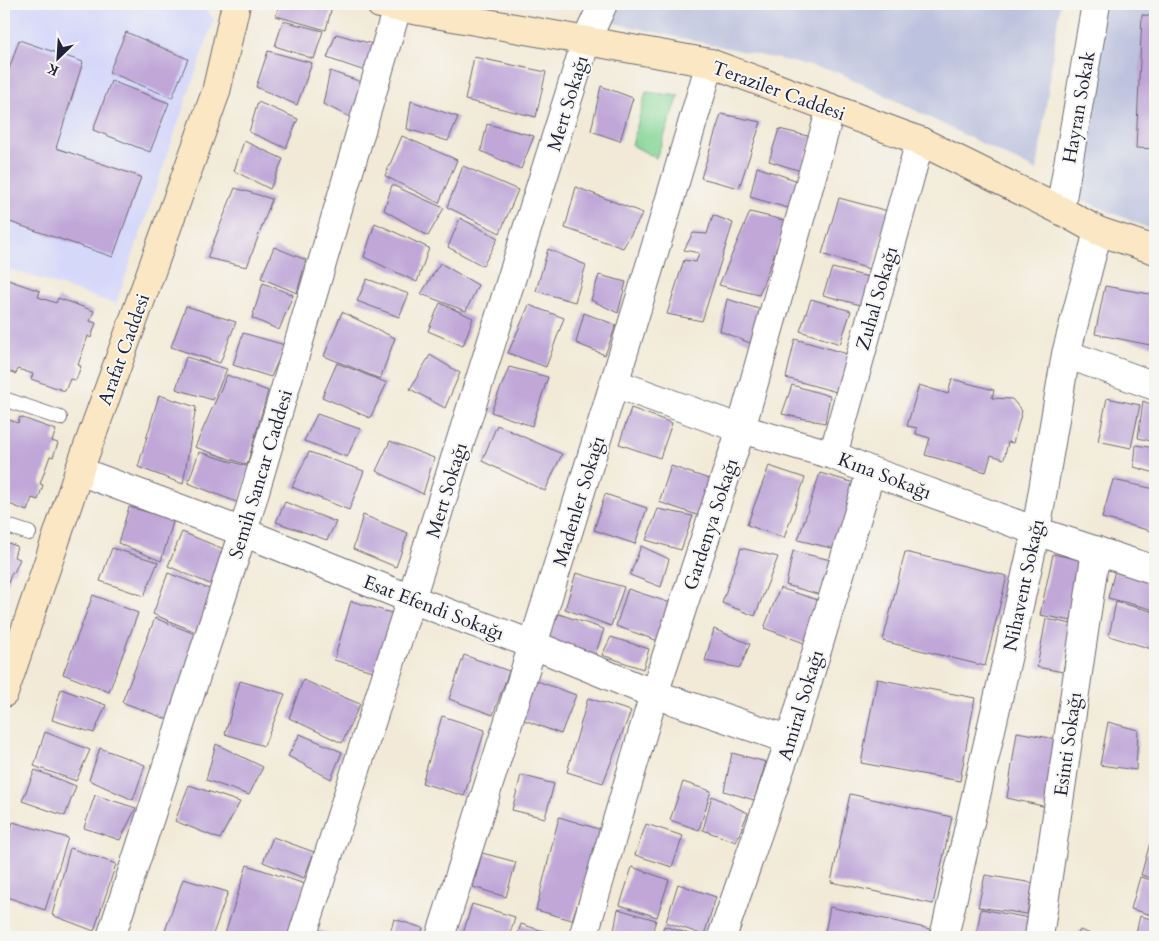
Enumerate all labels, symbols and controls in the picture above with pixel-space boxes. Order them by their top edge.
north arrow [32,32,82,82]
street label: Hayran Sokak [1056,48,1102,165]
street label: Mert Sokağı [541,52,595,154]
street label: Teraziler Caddesi [708,55,849,127]
text: K [43,58,62,80]
street label: Zuhal Sokağı [850,243,904,353]
street label: Arafat Caddesi [92,290,156,409]
street label: Semih Sancar Caddesi [223,386,299,562]
street label: Madenler Sokağı [547,433,611,570]
street label: Mert Sokağı [420,439,474,541]
street label: Kına Sokağı [834,446,935,506]
street label: Gardenya Sokağı [677,455,745,594]
street label: Nihavent Sokağı [997,517,1051,654]
street label: Esat Efendi Sokağı [359,569,508,647]
street label: Amiral Sokağı [772,647,830,764]
street label: Esinti Sokağı [1048,690,1088,798]

